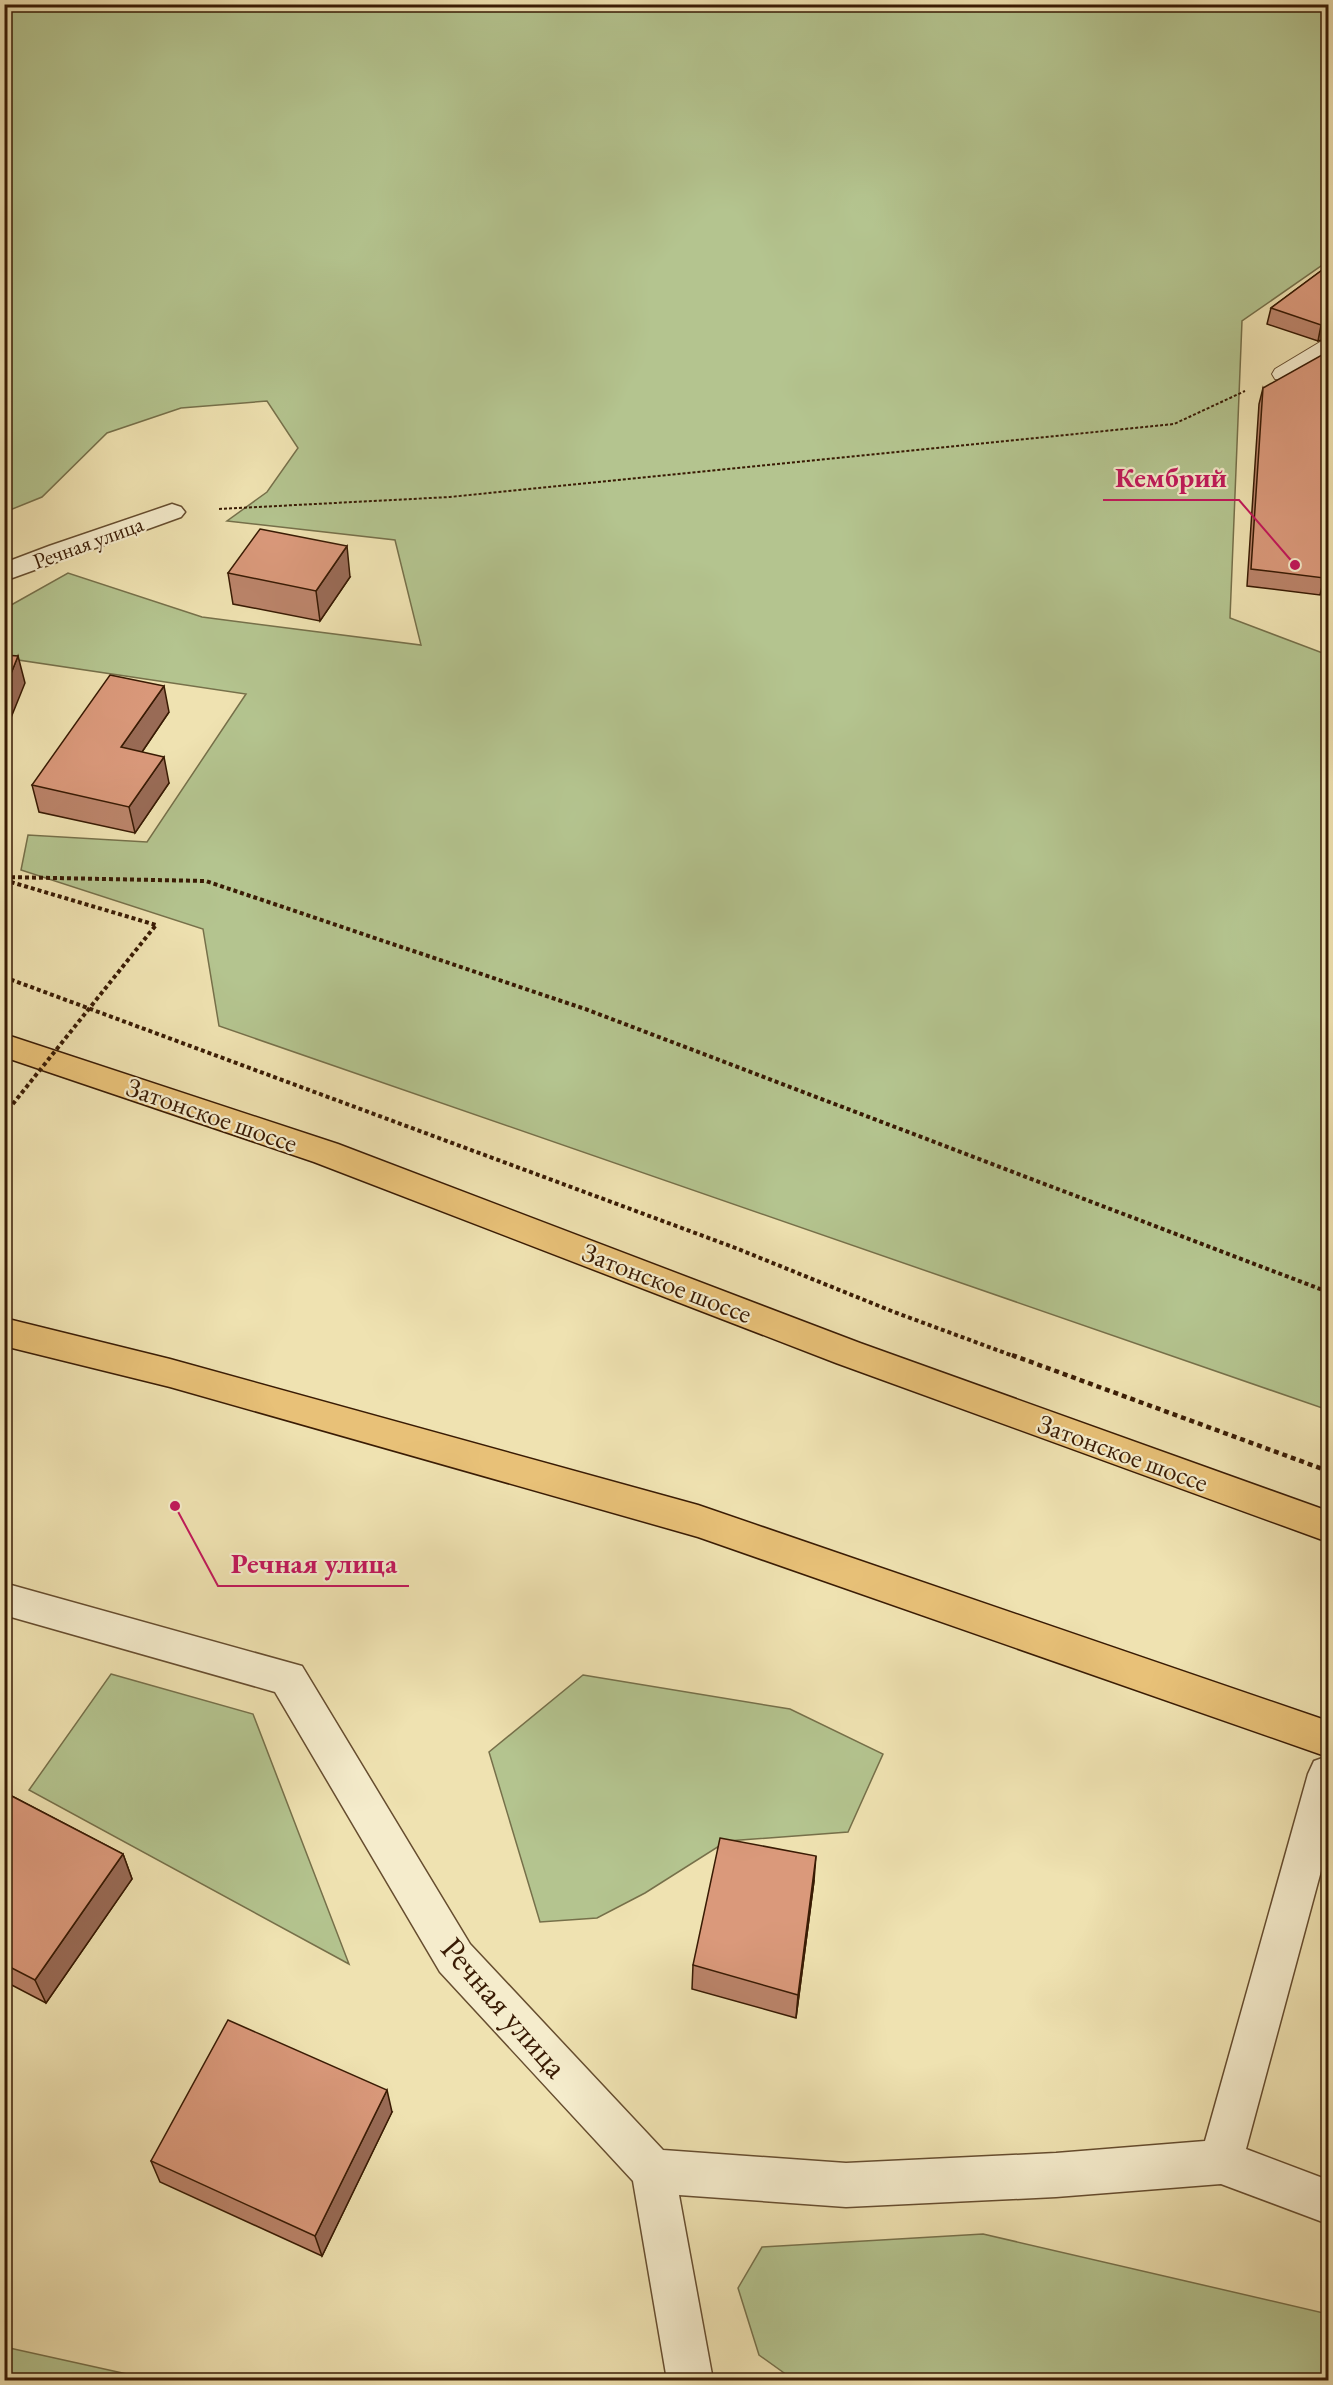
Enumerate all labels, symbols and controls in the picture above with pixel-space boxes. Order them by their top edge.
callout: Кембрий [1103,454,1239,500]
text: Кембрий [1115,459,1227,495]
street label: Речная улица [29,509,148,576]
street label: Затонское шоссе [122,1069,302,1160]
street label: Затонское шоссе [577,1234,757,1331]
street label: Затонское шоссе [1033,1406,1213,1500]
callout: Речная улица [218,1540,409,1586]
text: Речная улица [231,1545,398,1581]
street label: Речная улица [432,1928,578,2087]

